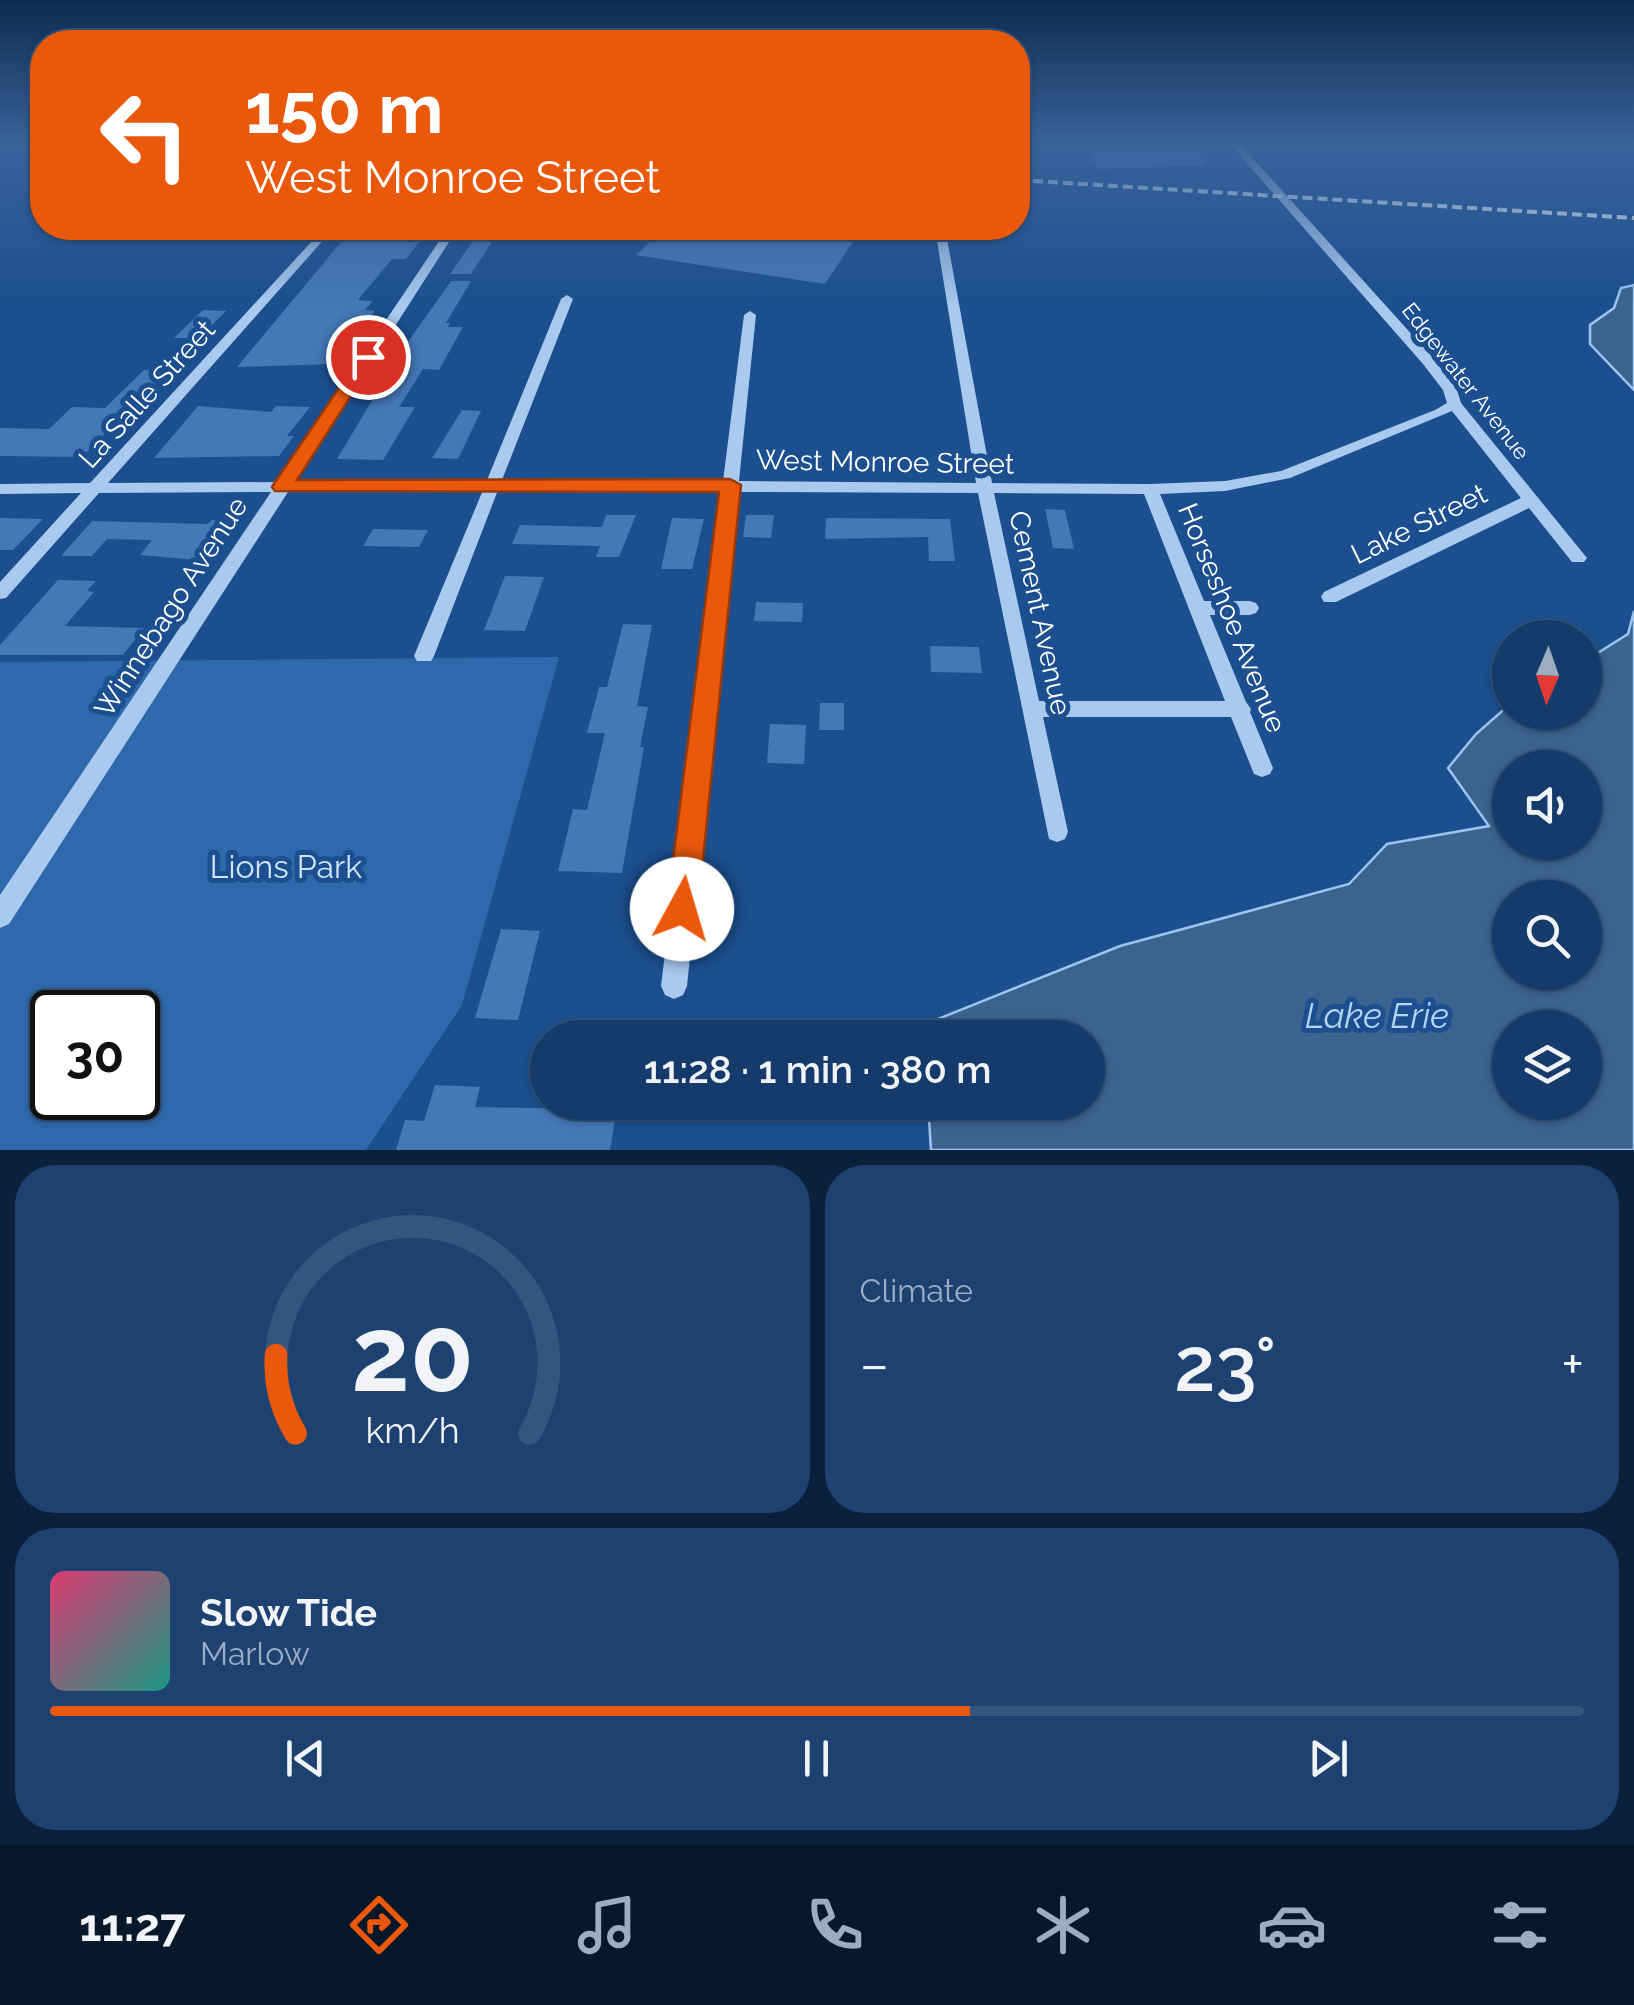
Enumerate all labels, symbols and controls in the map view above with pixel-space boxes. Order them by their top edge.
text: 150 m [245,67,443,149]
icon: left [80,70,210,200]
text: West Monroe Street [245,151,660,204]
street label: Edgewater Avenue [1397,297,1535,465]
street label: La Salle Street [72,313,222,475]
pin [326,315,411,400]
icon: arrive [341,330,396,385]
street label: West Monroe Street [756,443,1015,481]
street label: Lake Street [1346,477,1493,571]
street label: Winnebago Avenue [88,491,254,723]
street label: Horseshoe Avenue [1171,499,1293,737]
street label: Cement Avenue [1002,508,1078,718]
north arrow [1492,620,1602,730]
map controls [1492,620,1602,1120]
button: sound [1492,750,1602,860]
park label: Lions Park [210,848,362,885]
position arrow [630,857,734,961]
button: search [1492,880,1602,990]
speed limit sign: 30 [30,990,160,1120]
water label: Lake Erie [1305,995,1449,1036]
button: layers [1492,1010,1602,1120]
text: 11:28 · 1 min · 380 m [644,1047,991,1092]
text: Climate [860,1272,973,1309]
text: 20 [351,1293,474,1415]
text: 23° [1174,1320,1276,1409]
text: − [860,1332,889,1397]
text: + [1561,1332,1584,1397]
text: km/h [365,1409,459,1451]
text: Slow Tide [200,1590,377,1635]
text: Marlow [200,1635,310,1672]
icon: previous [278,1731,333,1786]
icon: pause [789,1731,844,1786]
icon: next [1301,1731,1356,1786]
icon: directions [344,1890,414,1960]
icon: music [572,1890,642,1960]
icon: phone [800,1890,870,1960]
icon: climate [1028,1890,1098,1960]
icon: car [1257,1890,1327,1960]
icon: filters [1485,1890,1555,1960]
text: 11:27 [79,1899,185,1952]

